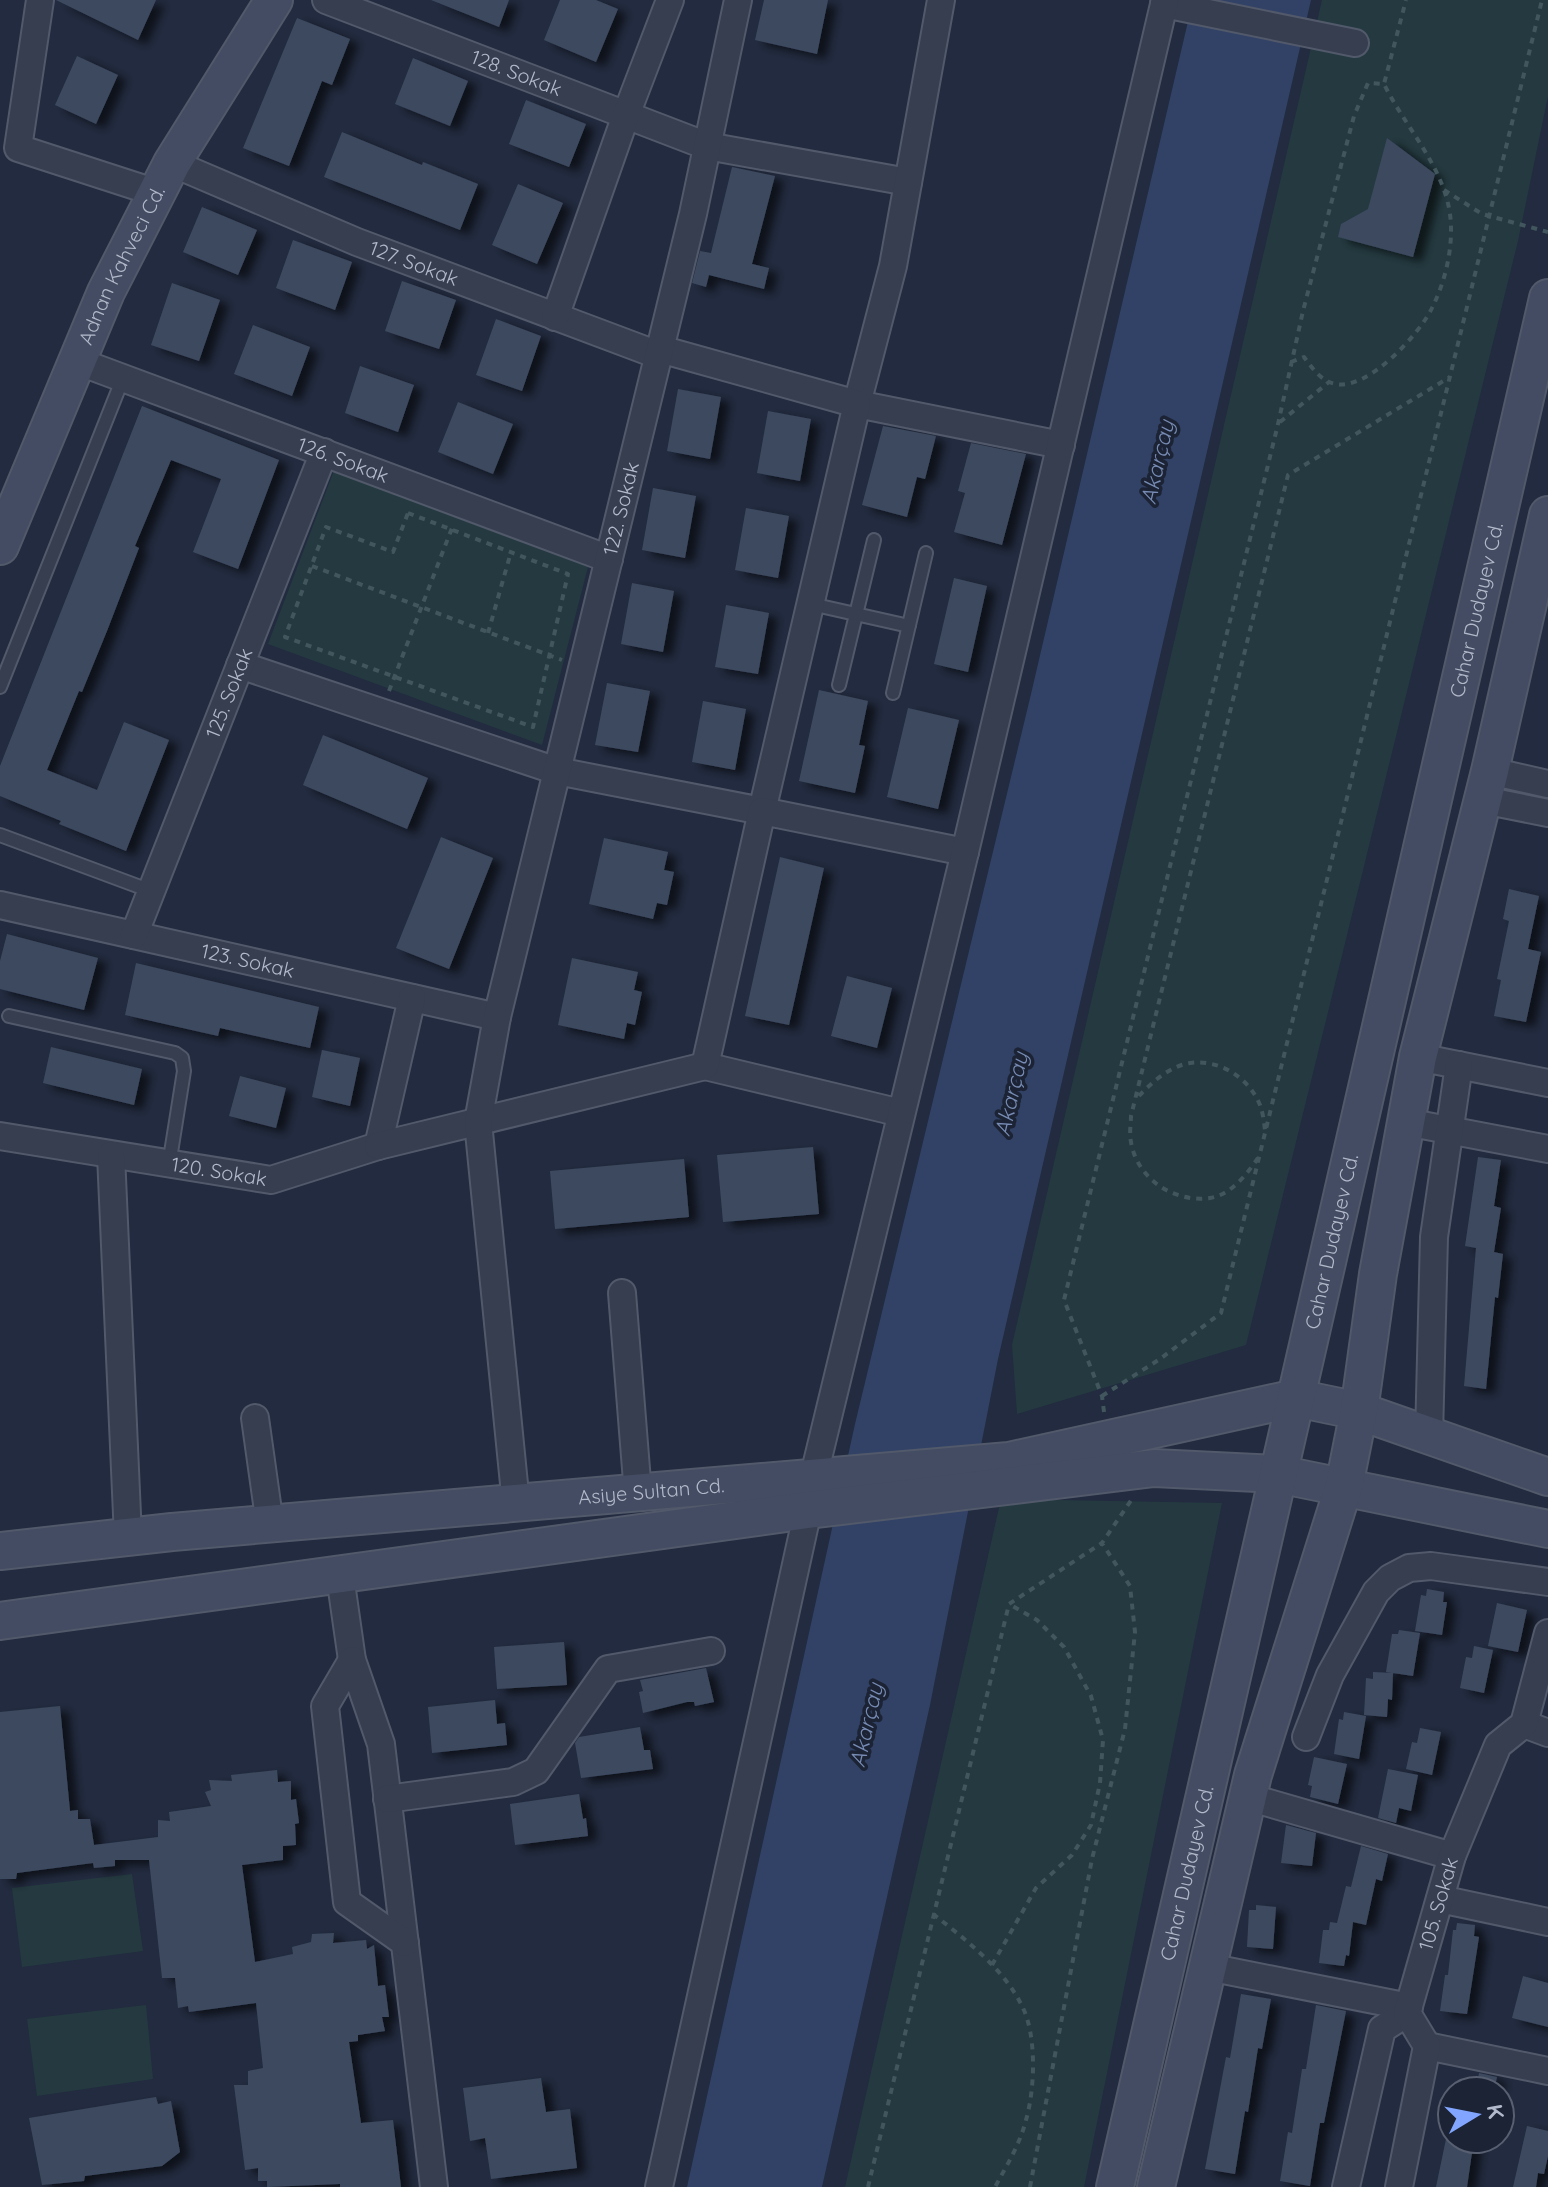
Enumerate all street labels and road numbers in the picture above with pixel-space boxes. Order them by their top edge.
street label: 128. Sokak [468,44,566,101]
street label: Adnan Kahveci Cd. [72,181,170,348]
street label: 127. Sokak [366,235,462,291]
street label: 126. Sokak [294,431,392,488]
street label: 122. Sokak [597,459,644,558]
street label: Cahar Dudayev Cd. [1444,520,1508,700]
street label: 125. Sokak [200,644,258,742]
street label: 123. Sokak [199,938,297,983]
street label: 120. Sokak [170,1151,269,1191]
street label: Cahar Dudayev Cd. [1299,1151,1363,1332]
street label: Asiye Sultan Cd. [577,1472,725,1510]
street label: Cahar Dudayev Cd. [1154,1783,1219,1963]
street label: 105. Sokak [1413,1854,1463,1953]

